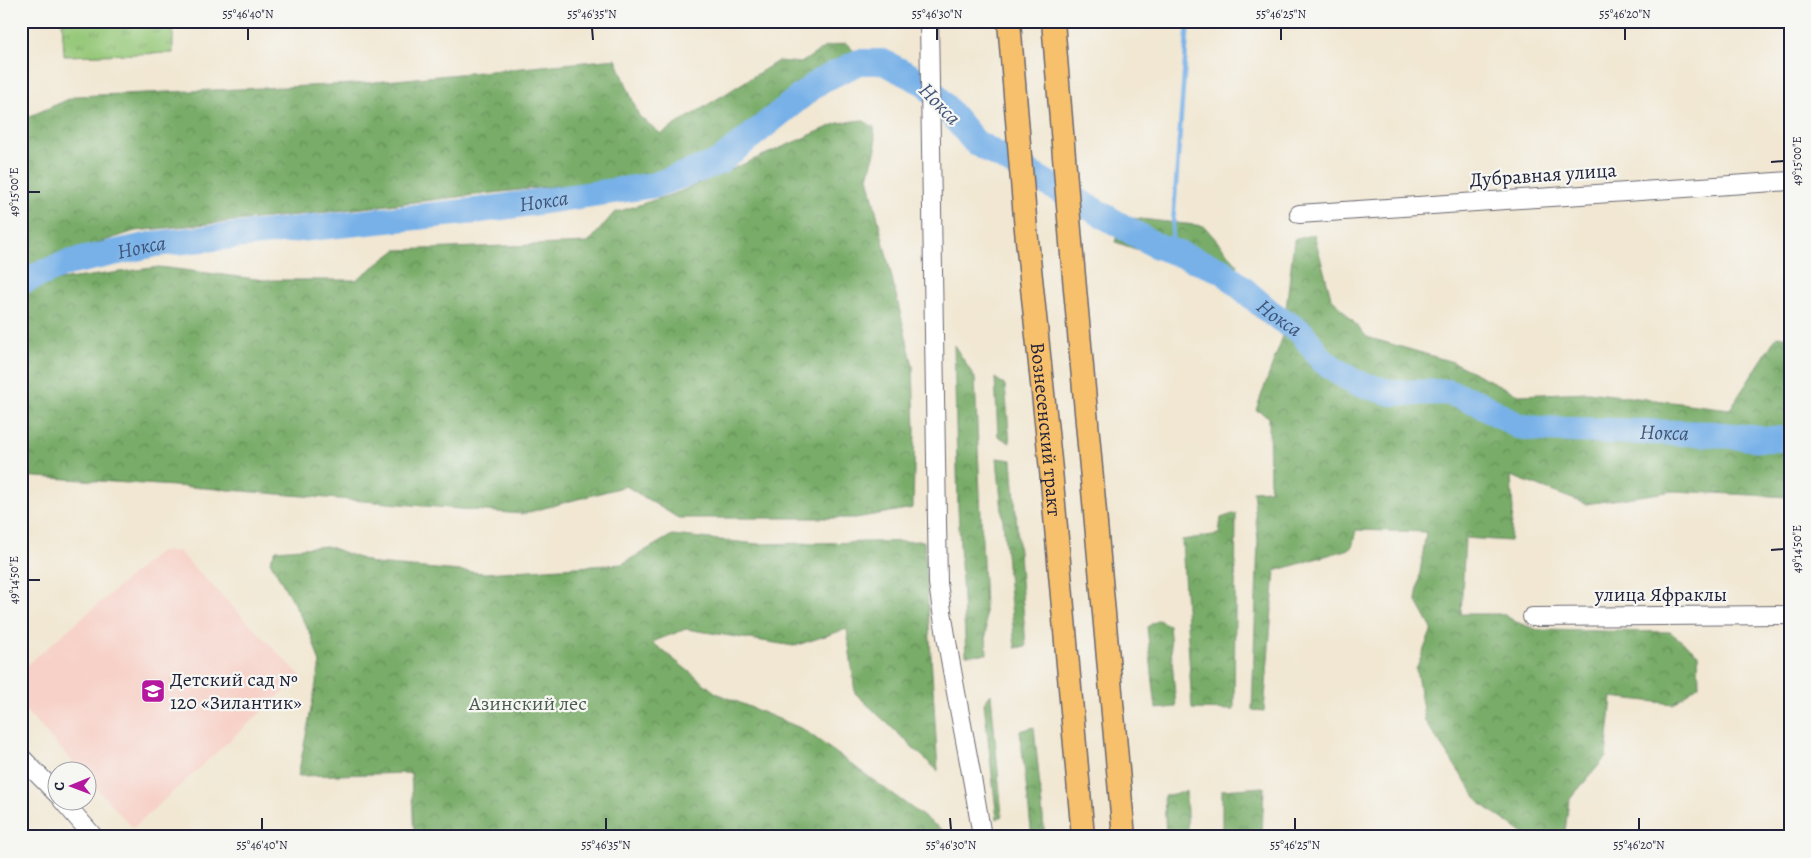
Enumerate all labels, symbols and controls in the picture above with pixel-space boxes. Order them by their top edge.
text: 55°46'40"N [222,6,274,22]
text: 55°46'35"N [567,6,617,22]
text: 55°46'30"N [912,6,963,22]
text: 55°46'25"N [1256,6,1306,22]
text: 55°46'20"N [1599,6,1651,22]
water label: Нокса [913,77,967,132]
text: 49°15'00"E [1789,136,1805,186]
street label: Дубравная улица [1469,156,1618,194]
text: 49°15'00"E [6,167,22,217]
water label: Нокса [517,184,570,218]
water label: Нокса [114,229,168,266]
water label: Нокса [1250,293,1308,344]
street label: Вознесенский тракт [1024,341,1068,518]
water label: Нокса [1639,418,1690,447]
text: 49°14'50"E [1789,525,1805,573]
text: 49°14'50"E [6,556,22,604]
street label: улица Яфраклы [1594,581,1727,608]
place label: Детский сад № 120 «Зилантик» [170,666,302,716]
school or university icon: Детский сад № 120 «Зилантик» [140,678,166,704]
park label: Азинский лес [468,690,587,717]
north arrow [48,760,98,810]
text: С [50,781,69,791]
text: 55°46'40"N [236,837,288,853]
text: 55°46'35"N [581,837,631,853]
text: 55°46'30"N [926,837,977,853]
text: 55°46'25"N [1270,837,1320,853]
text: 55°46'20"N [1613,837,1665,853]

